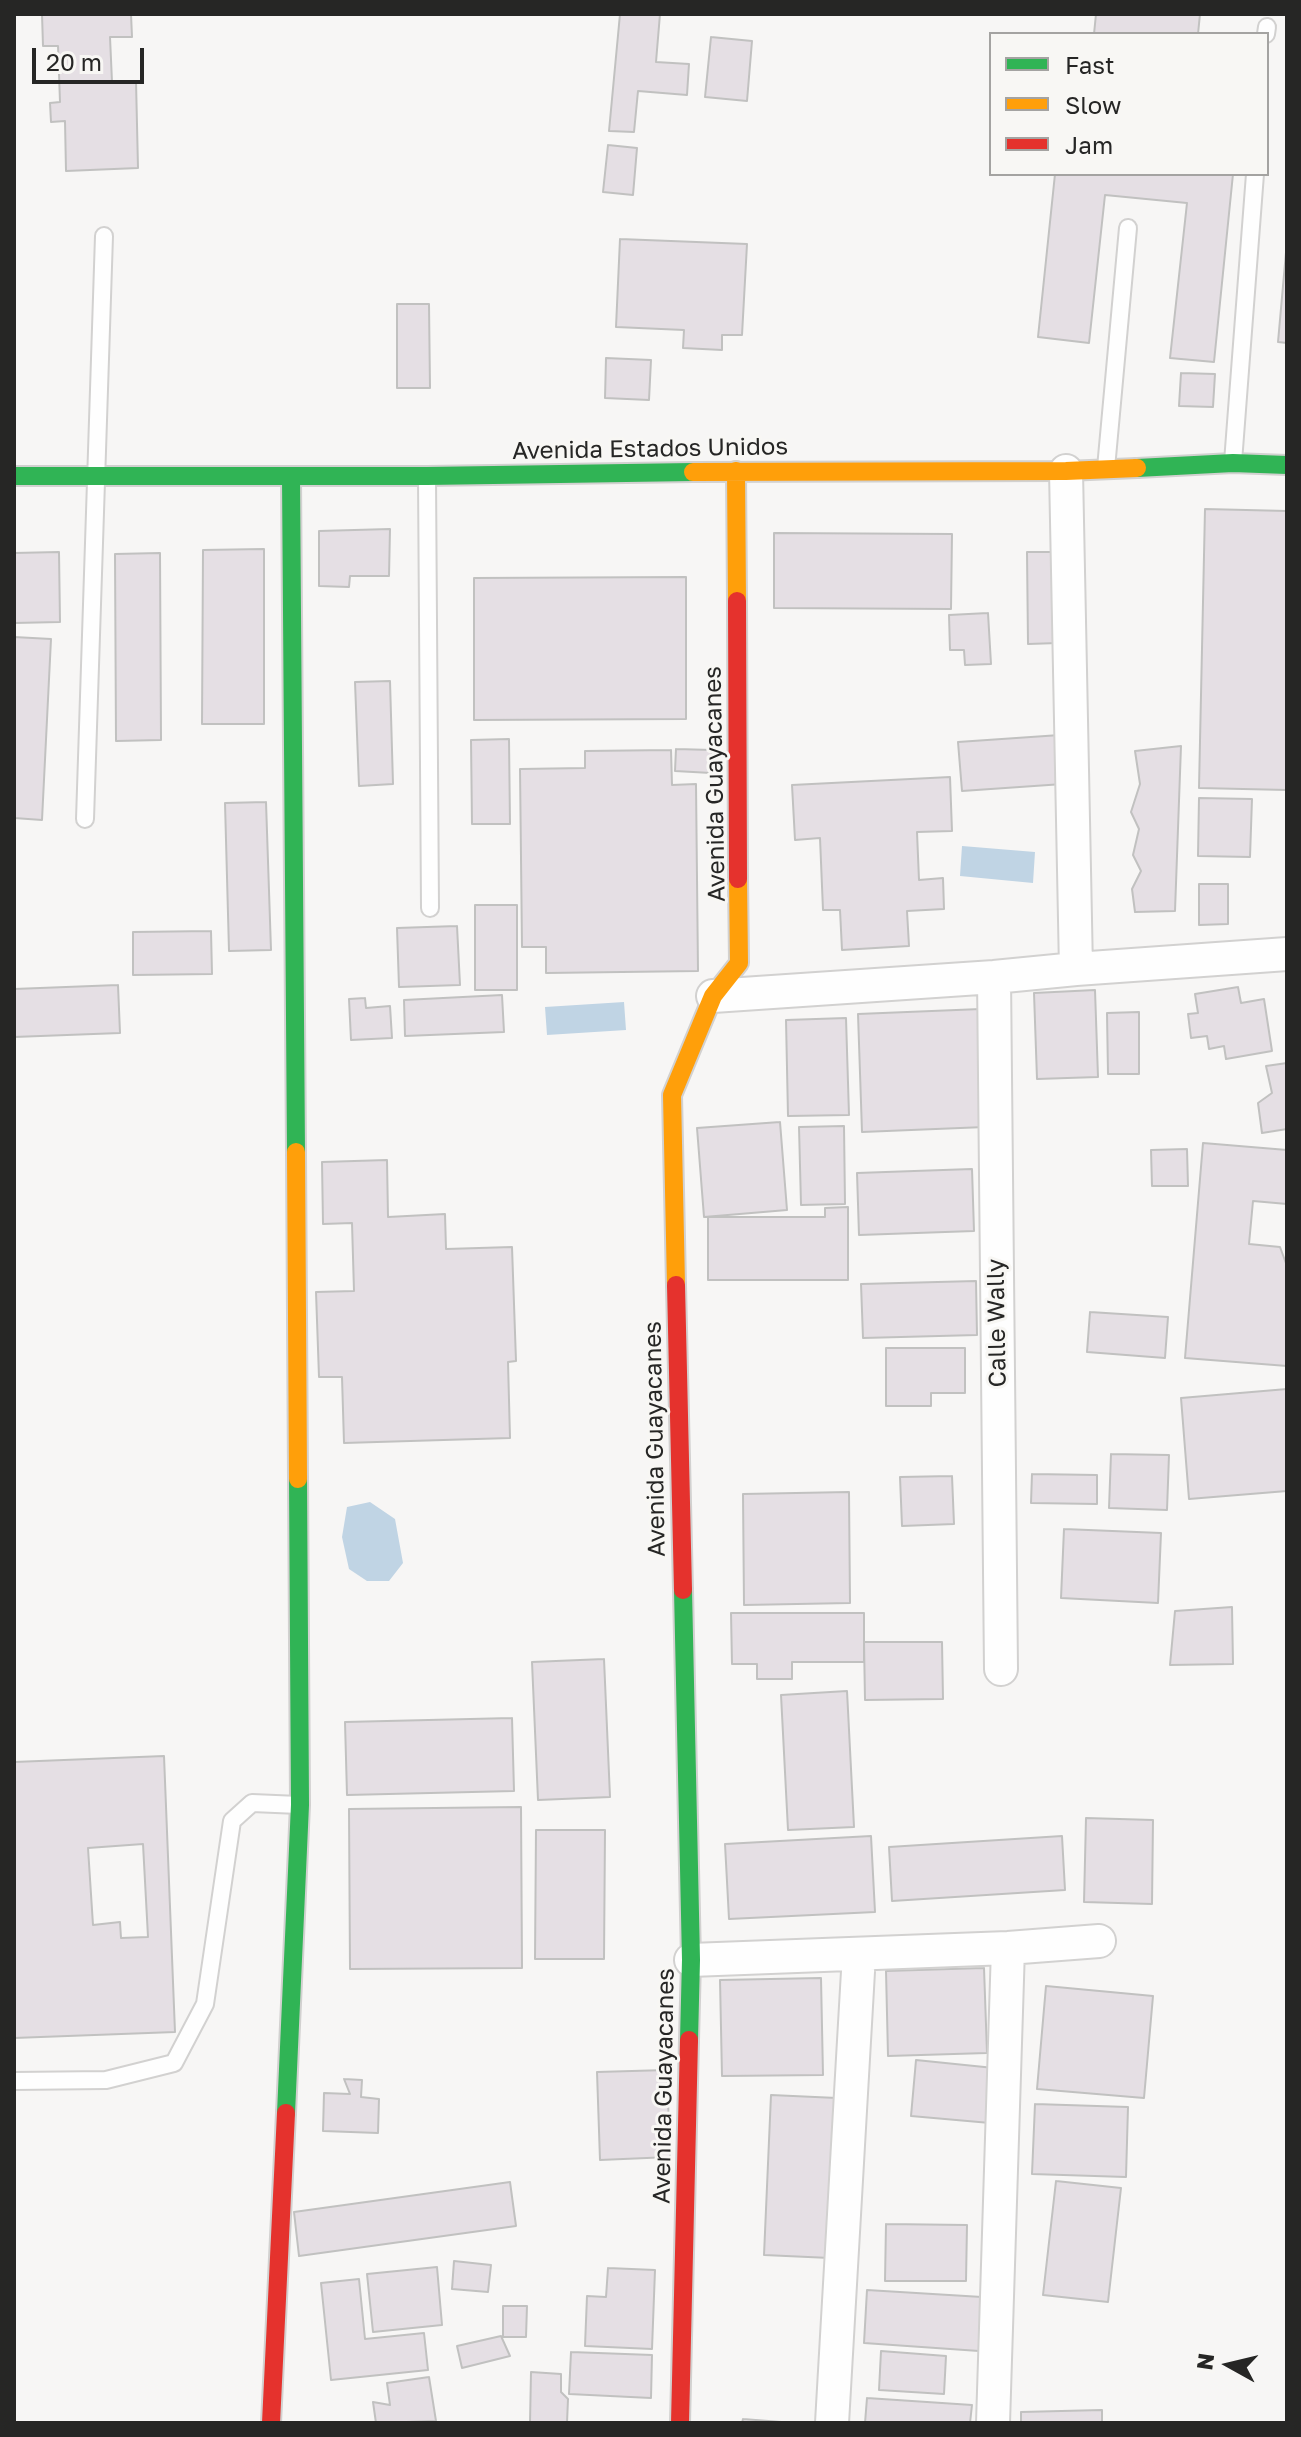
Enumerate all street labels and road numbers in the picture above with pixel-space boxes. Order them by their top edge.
street label: Avenida Estados Unidos [512,432,788,466]
street label: Avenida Guayacanes [699,666,731,902]
street label: Calle Wally [981,1258,1013,1388]
street label: Avenida Guayacanes [639,1321,671,1557]
street label: Avenida Guayacanes [648,1968,680,2204]

